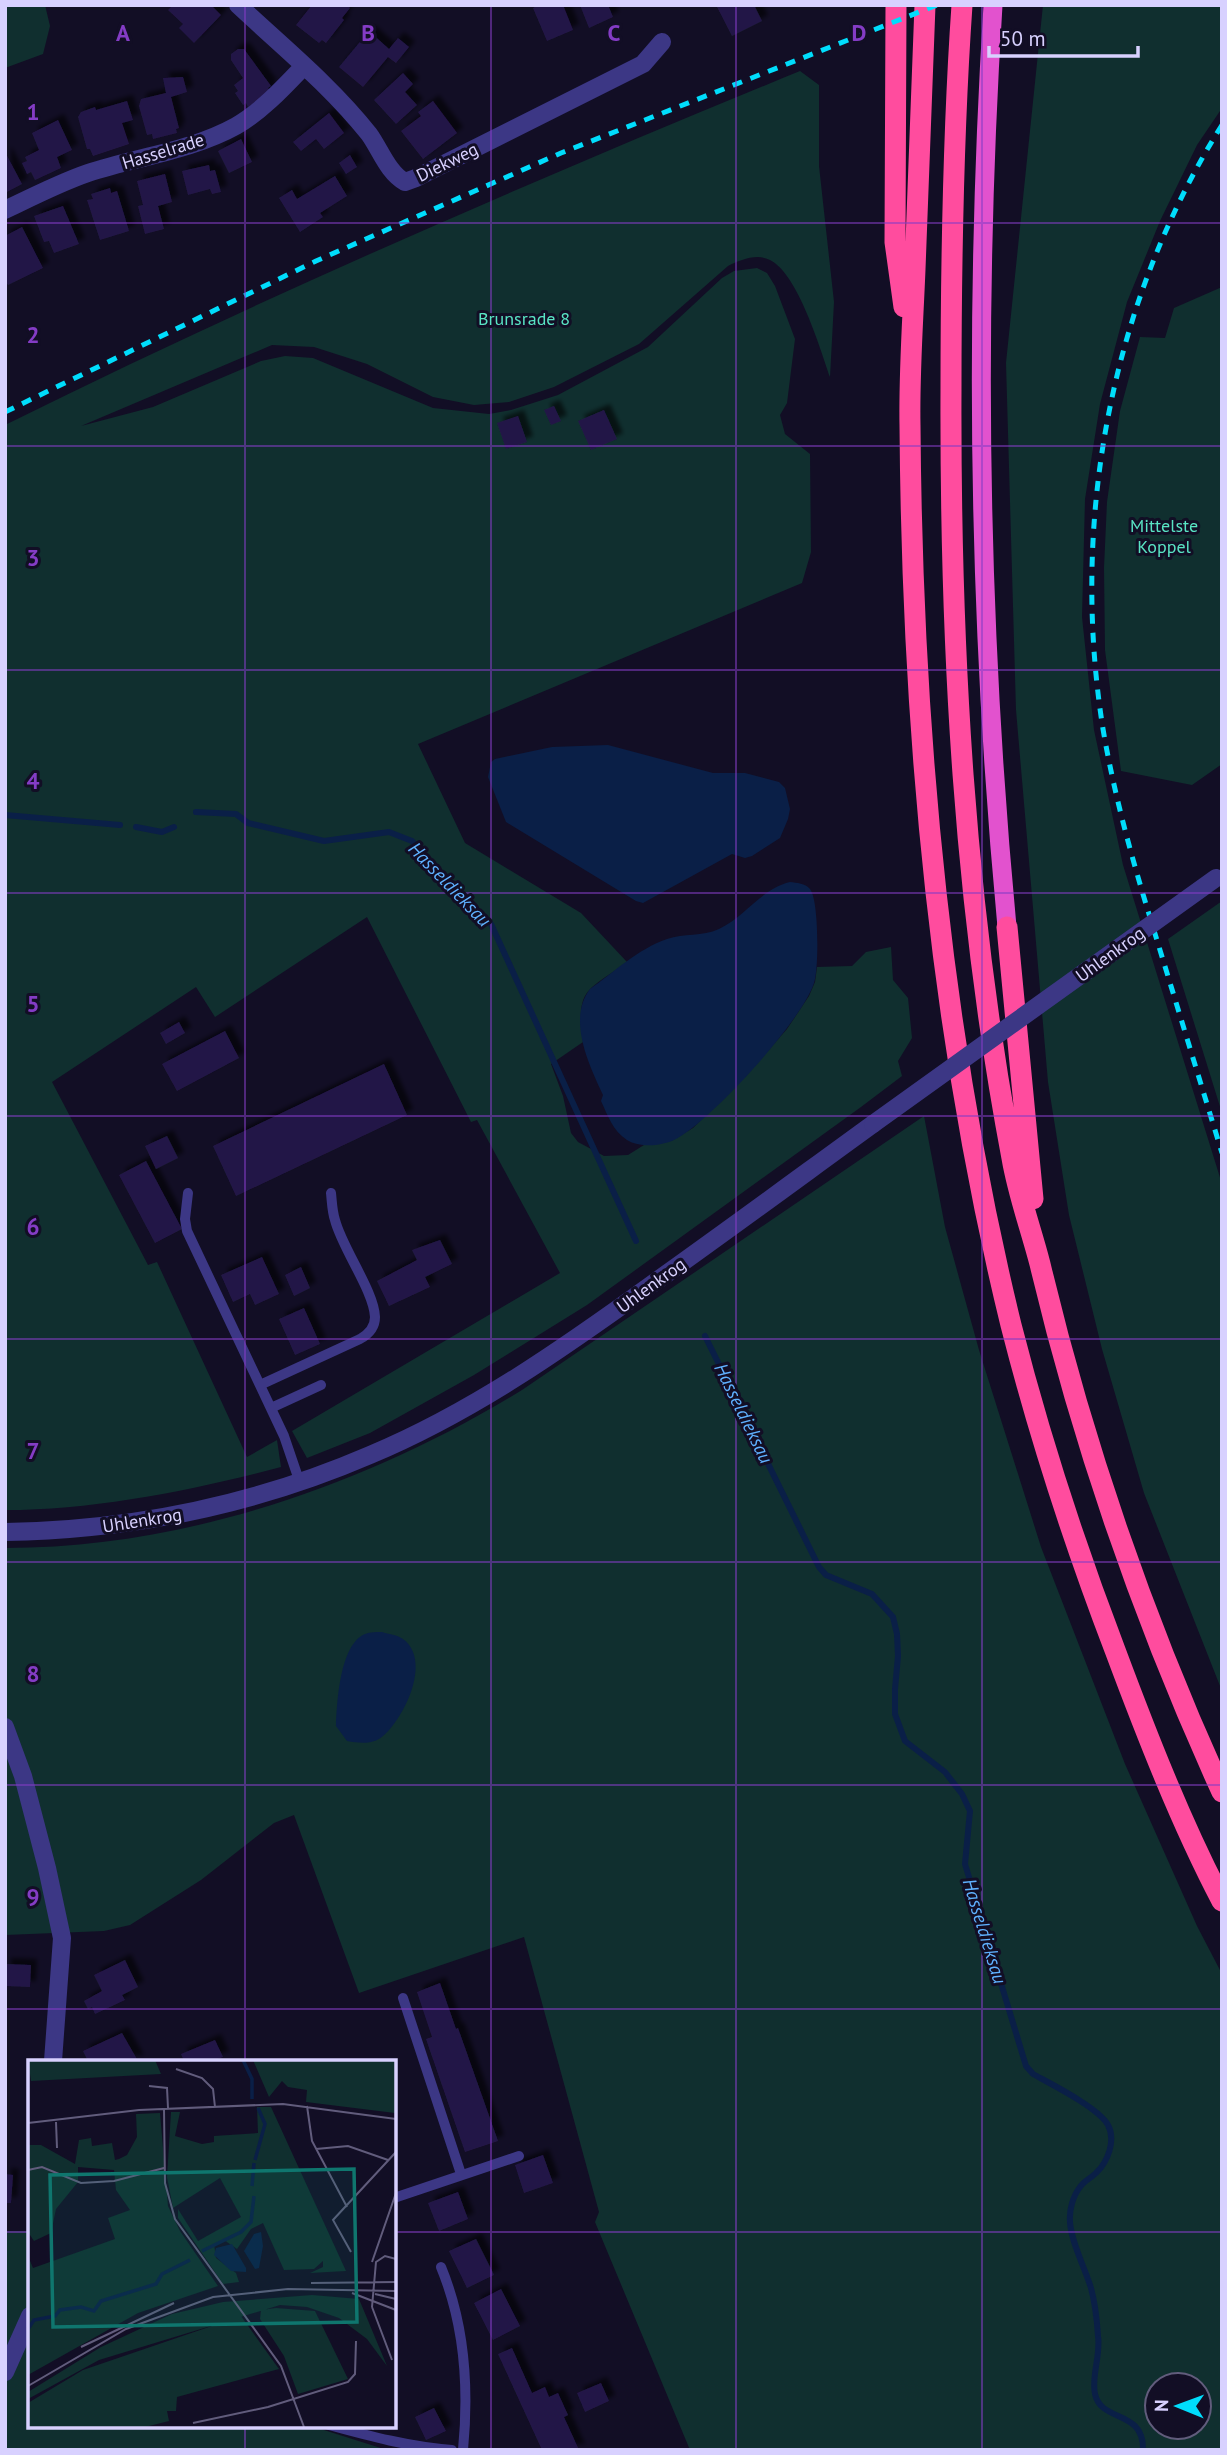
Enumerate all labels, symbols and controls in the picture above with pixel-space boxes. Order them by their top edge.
scale bar [989,14,1138,58]
text: A [116,18,130,47]
text: B [361,18,375,47]
text: C [608,18,621,47]
text: D [852,18,866,47]
text: 50 m [1000,25,1046,52]
text: 1 [26,97,40,126]
street label: Hasselrade [119,128,207,174]
street label: Diekweg [412,137,482,187]
park label: Brunsrade 8 [478,307,570,330]
text: 2 [26,320,40,349]
park label: Mittelste Koppel [1130,514,1198,558]
text: 3 [26,543,40,572]
text: 4 [26,766,40,795]
water label: Hasseldieksau [404,836,497,932]
street label: Uhlenkrog [1071,921,1149,987]
text: 5 [26,989,40,1018]
text: 6 [26,1212,40,1241]
street label: Uhlenkrog [612,1252,690,1318]
water label: Hasseldieksau [709,1359,779,1467]
text: 7 [26,1436,40,1465]
street label: Uhlenkrog [101,1502,183,1538]
text: 8 [26,1659,40,1688]
water label: Hasseldieksau [958,1875,1012,1987]
text: 9 [26,1882,40,1911]
inset map [28,2060,396,2427]
north arrow [1143,2371,1213,2441]
text: N [1149,2399,1173,2412]

